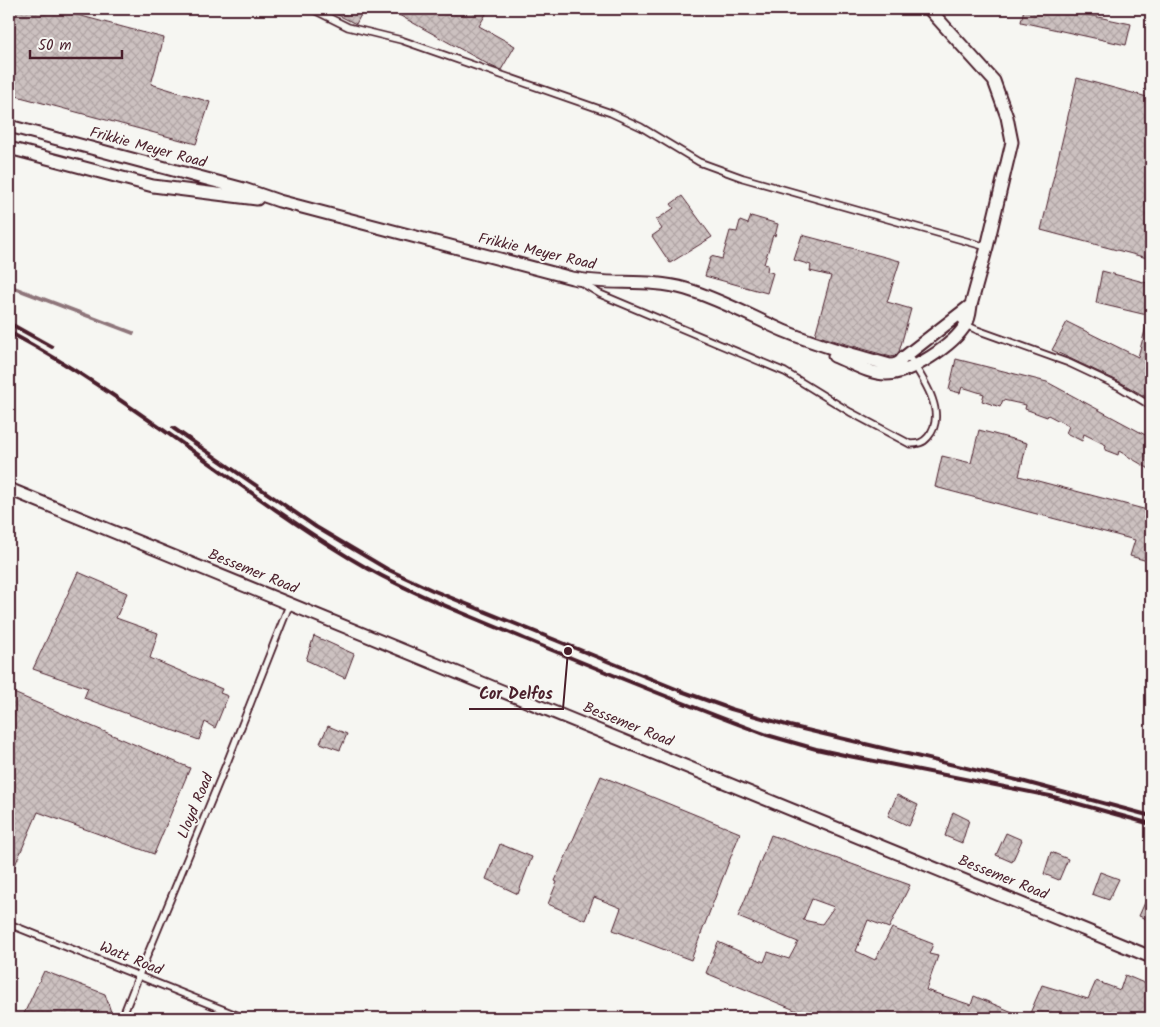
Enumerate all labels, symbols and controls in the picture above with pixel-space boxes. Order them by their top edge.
scale bar [30,28,122,60]
text: 50 m [38,34,72,58]
street label: Frikkie Meyer Road [87,121,210,175]
street label: Frikkie Meyer Road [476,227,599,277]
street label: Bessemer Road [204,543,302,601]
callout: Cor Delfos [469,678,563,709]
text: Cor Delfos [479,682,553,707]
street label: Bessemer Road [579,696,677,754]
street label: Lloyd Road [171,769,221,843]
street label: Bessemer Road [954,849,1052,907]
street label: Watt Road [96,935,167,983]

